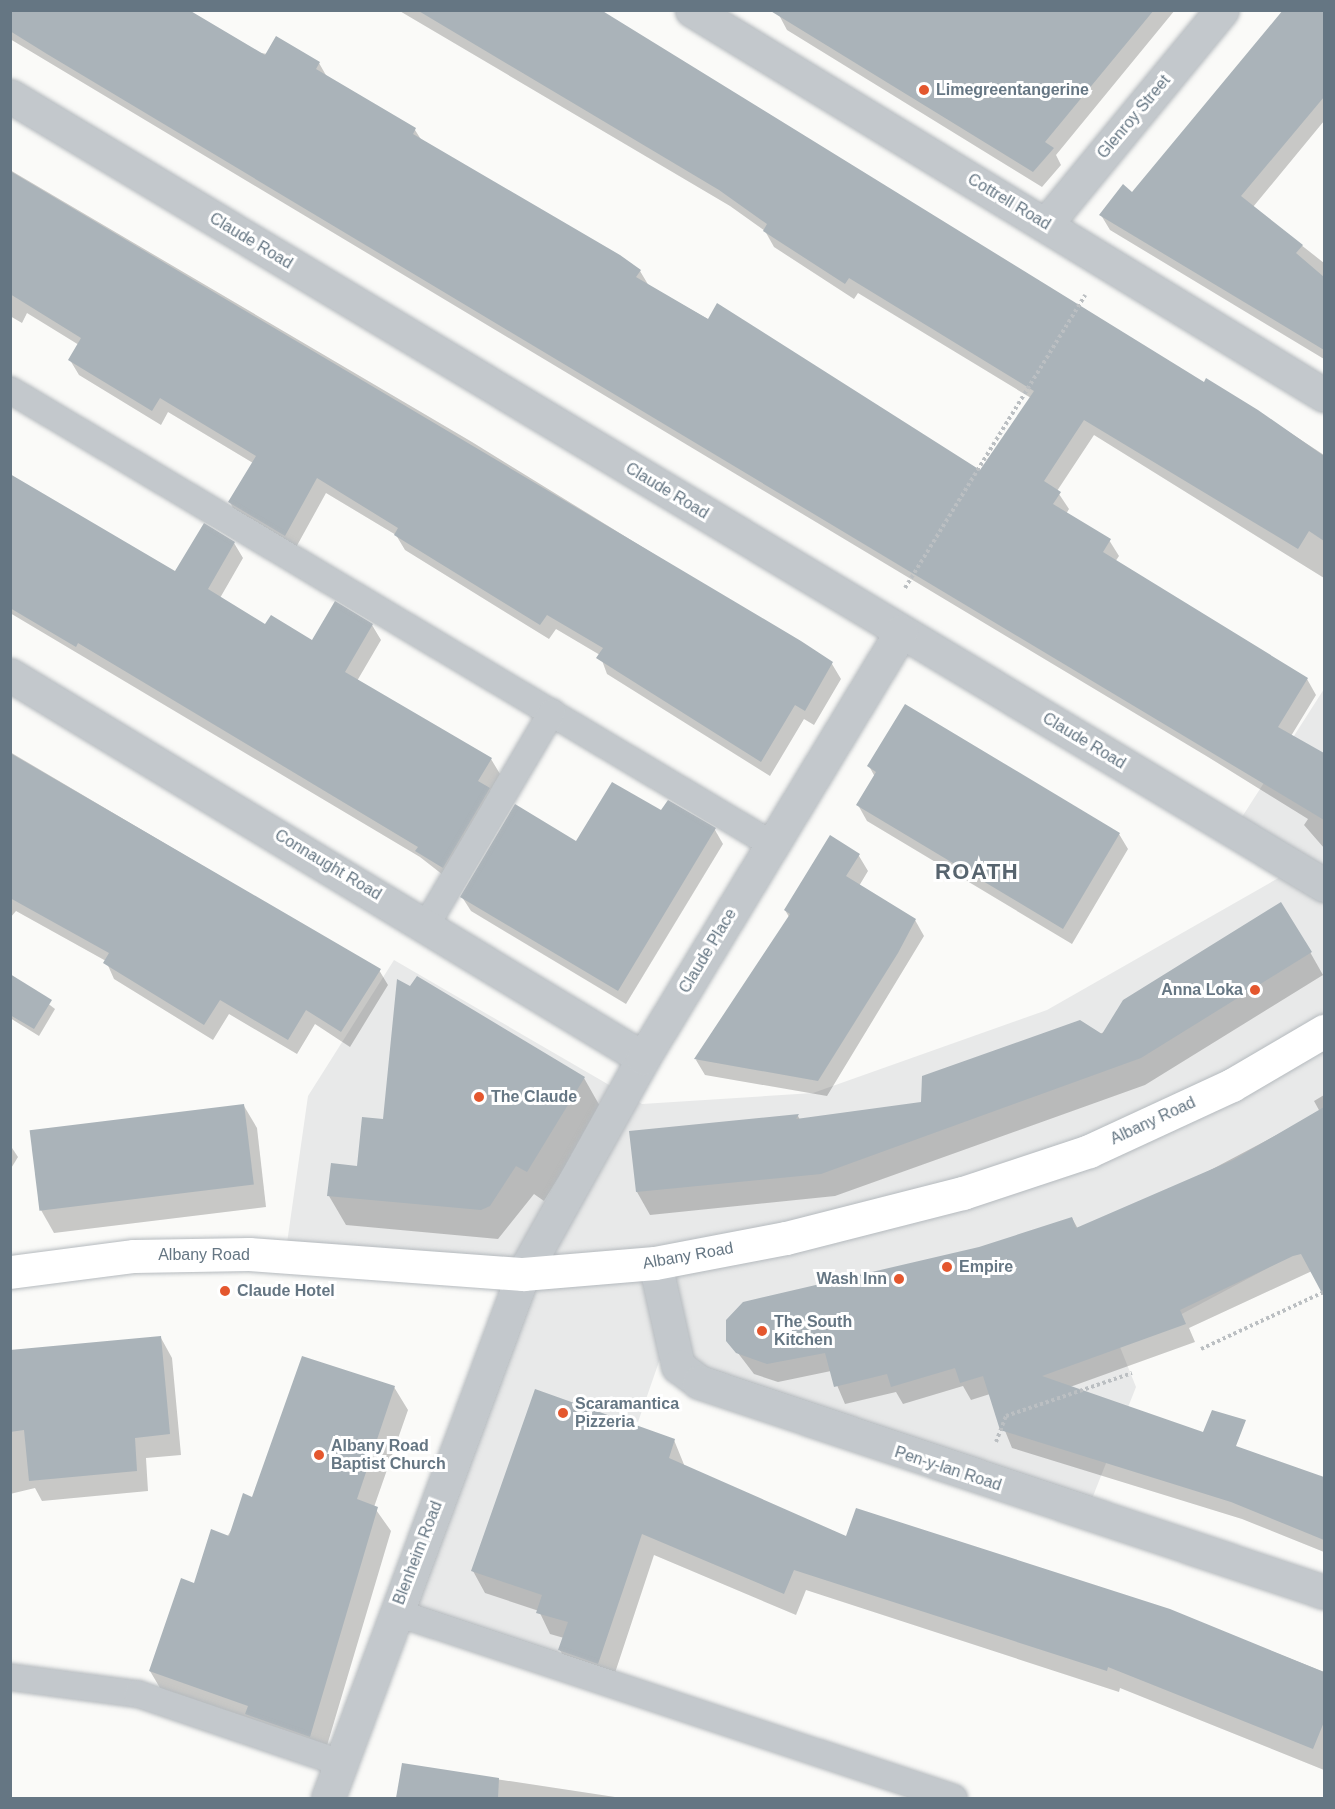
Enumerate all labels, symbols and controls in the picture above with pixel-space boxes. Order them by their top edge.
street label: Glenroy Street [1093,71,1175,163]
place label: Limegreentangerine [936,80,1089,100]
marker: Limegreentangerine [917,83,931,97]
street label: Cottrell Road [964,170,1054,234]
street label: Claude Road [206,209,296,273]
street label: Claude Road [622,459,712,523]
street label: Claude Road [1039,709,1129,773]
street label: Connaught Road [271,826,385,904]
district label: ROATH [935,859,1019,885]
street label: Claude Place [675,905,741,997]
place label: Anna Loka [1161,980,1243,1000]
marker: Anna Loka [1248,983,1262,997]
place label: The Claude [491,1087,577,1107]
marker: The Claude [472,1090,486,1104]
street label: Albany Road [1107,1093,1199,1149]
street label: Albany Road [641,1239,735,1273]
street label: Albany Road [158,1245,250,1265]
place label: Empire [959,1257,1013,1277]
marker: Empire [940,1260,954,1274]
place label: Wash Inn [816,1269,887,1289]
marker: Wash Inn [892,1272,906,1286]
place label: Claude Hotel [237,1281,335,1301]
marker: Claude Hotel [218,1284,232,1298]
place label: The South Kitchen [774,1312,852,1350]
marker: The South Kitchen [755,1324,769,1338]
place label: Scaramantica Pizzeria [575,1394,679,1432]
marker: Scaramantica Pizzeria [556,1406,570,1420]
place label: Albany Road Baptist Church [331,1436,446,1474]
street label: Pen-y-lan Road [892,1443,1004,1495]
marker: Albany Road Baptist Church [312,1448,326,1462]
street label: Blenheim Road [389,1498,447,1608]

